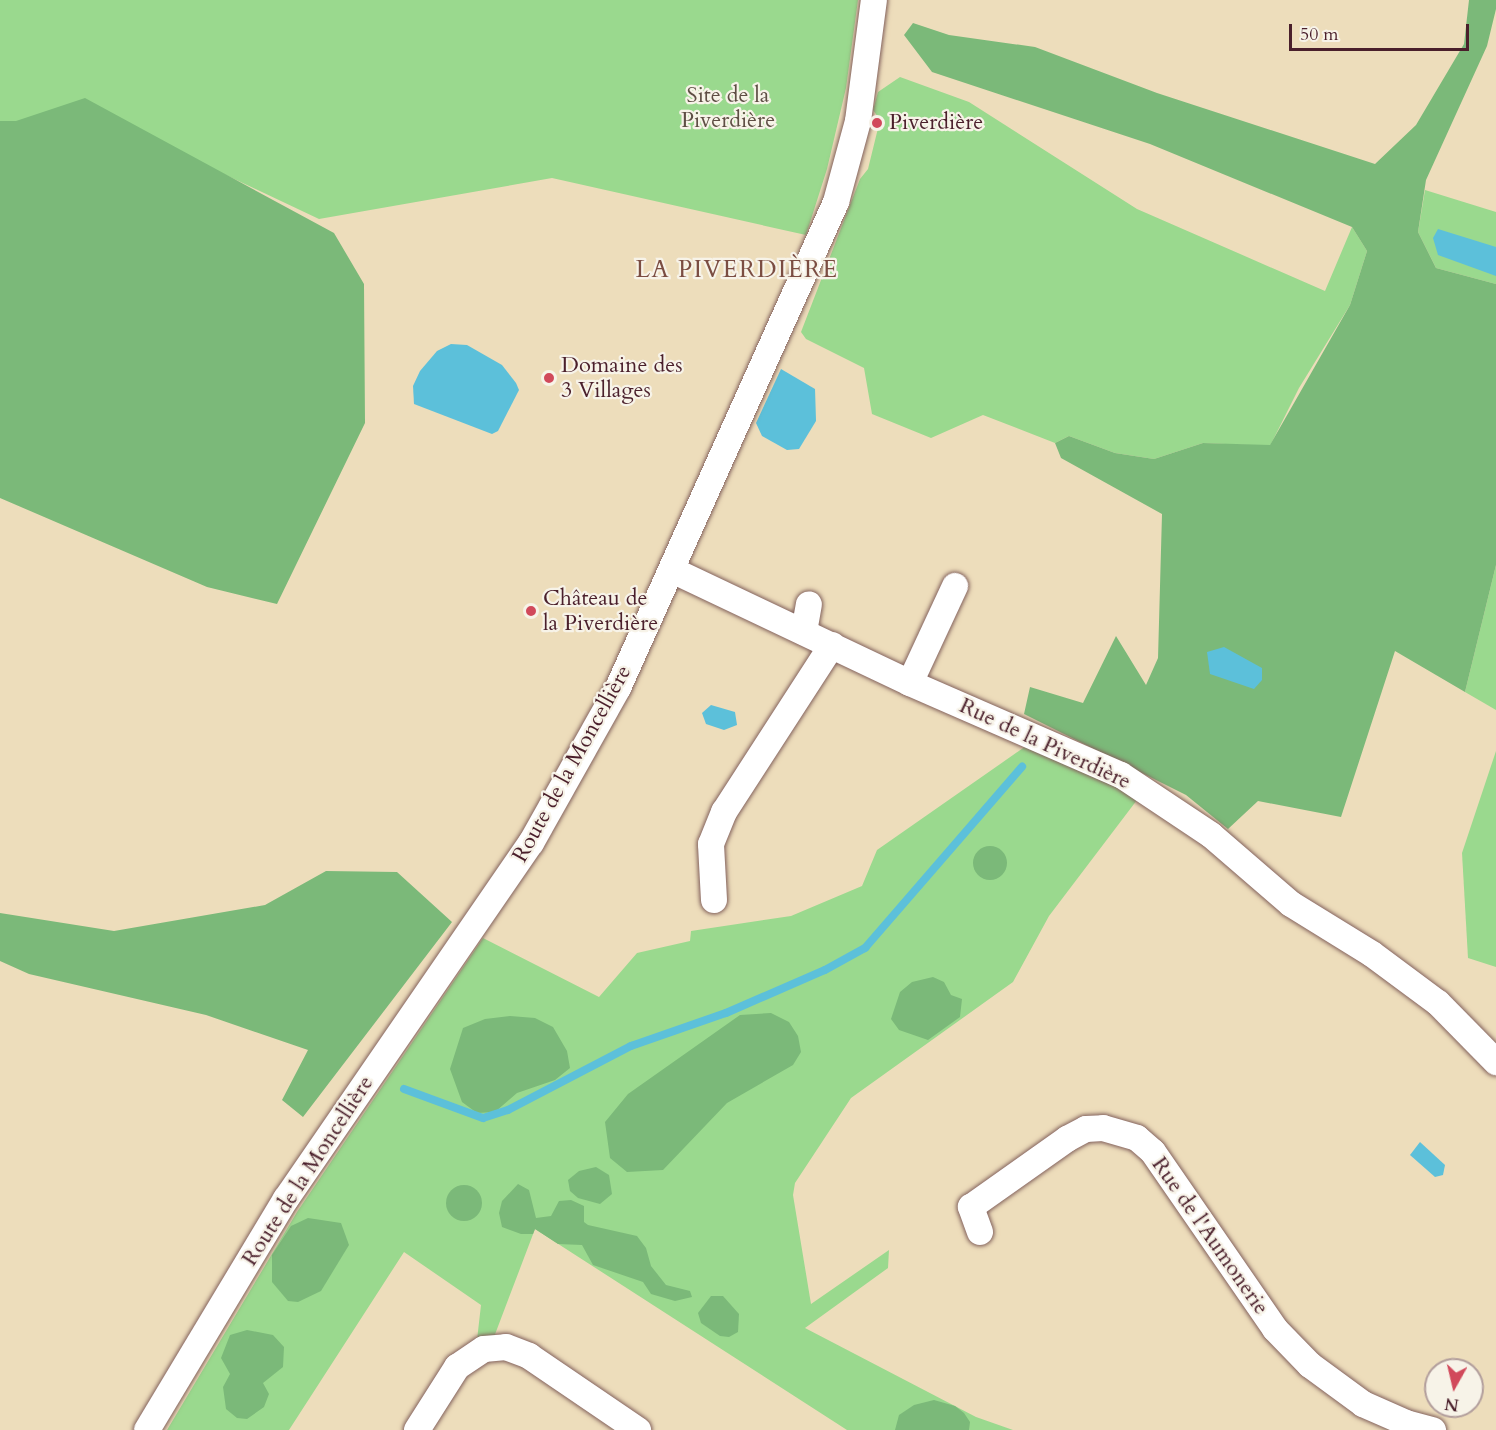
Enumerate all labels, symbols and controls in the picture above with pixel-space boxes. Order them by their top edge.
scale bar [1292,12,1472,50]
text: 50 m [1300,22,1339,47]
park label: Site de la Piverdière [681,82,775,134]
place label: Piverdière [889,110,983,136]
marker: Piverdière [870,116,884,130]
district label: LA PIVERDIÈRE [636,256,838,284]
place label: Domaine des 3 Villages [561,352,683,404]
marker: Domaine des 3 Villages [542,371,556,385]
place label: Château de la Piverdière [543,585,658,636]
marker: Château de la Piverdière [524,604,538,618]
street label: Route de la Moncellière [507,661,637,867]
street label: Rue de la Piverdière [955,693,1135,795]
street label: Route de la Moncellière [237,1071,379,1271]
street label: Rue de l'Aumonerie [1146,1152,1274,1320]
north arrow [1424,1358,1484,1418]
text: N [1443,1392,1460,1416]

